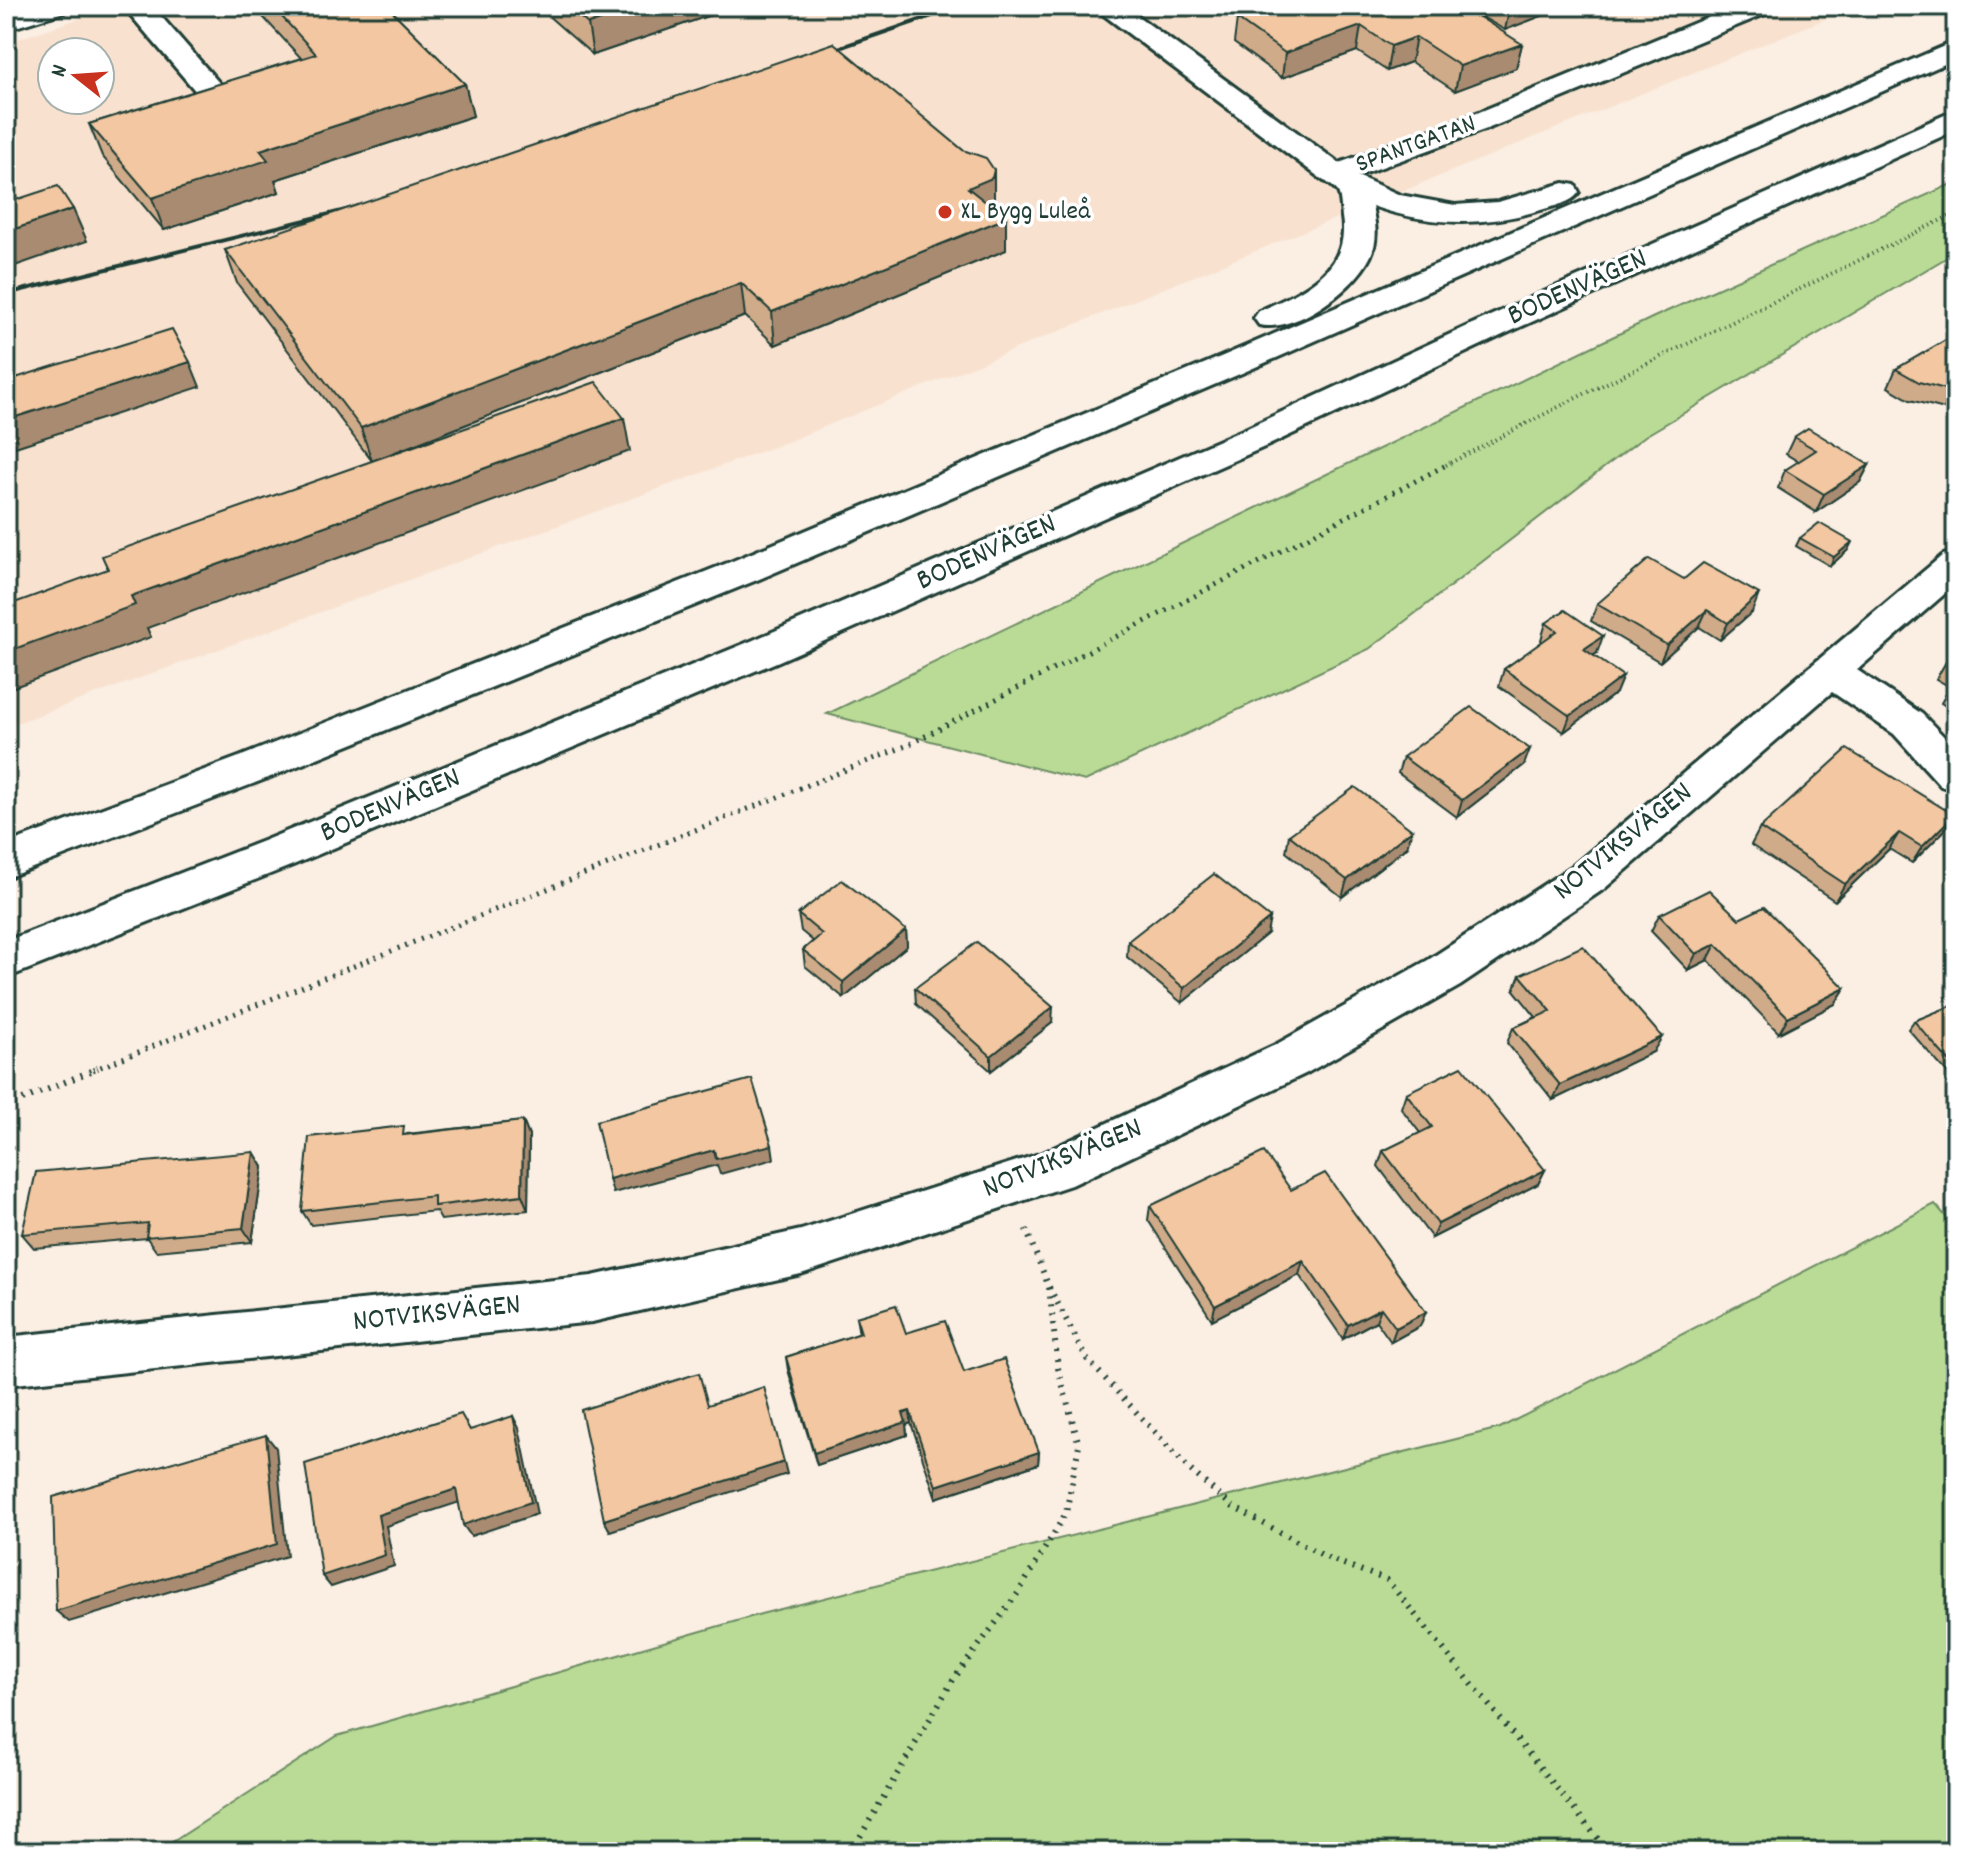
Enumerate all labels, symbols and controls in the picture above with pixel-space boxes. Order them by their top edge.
north arrow [36,36,116,116]
text: N [44,61,77,81]
street label: SPANTGATAN [1351,106,1481,184]
place label: XL Bygg Luleå [961,194,1091,231]
marker: XL Bygg Luleå [936,203,954,221]
street label: BODENVÄGEN [1501,239,1655,339]
street label: BODENVÄGEN [910,504,1064,604]
street label: BODENVÄGEN [314,758,468,856]
street label: NOTVIKSVÄGEN [1545,773,1703,913]
street label: NOTVIKSVÄGEN [977,1109,1149,1211]
street label: NOTVIKSVÄGEN [351,1285,523,1345]

